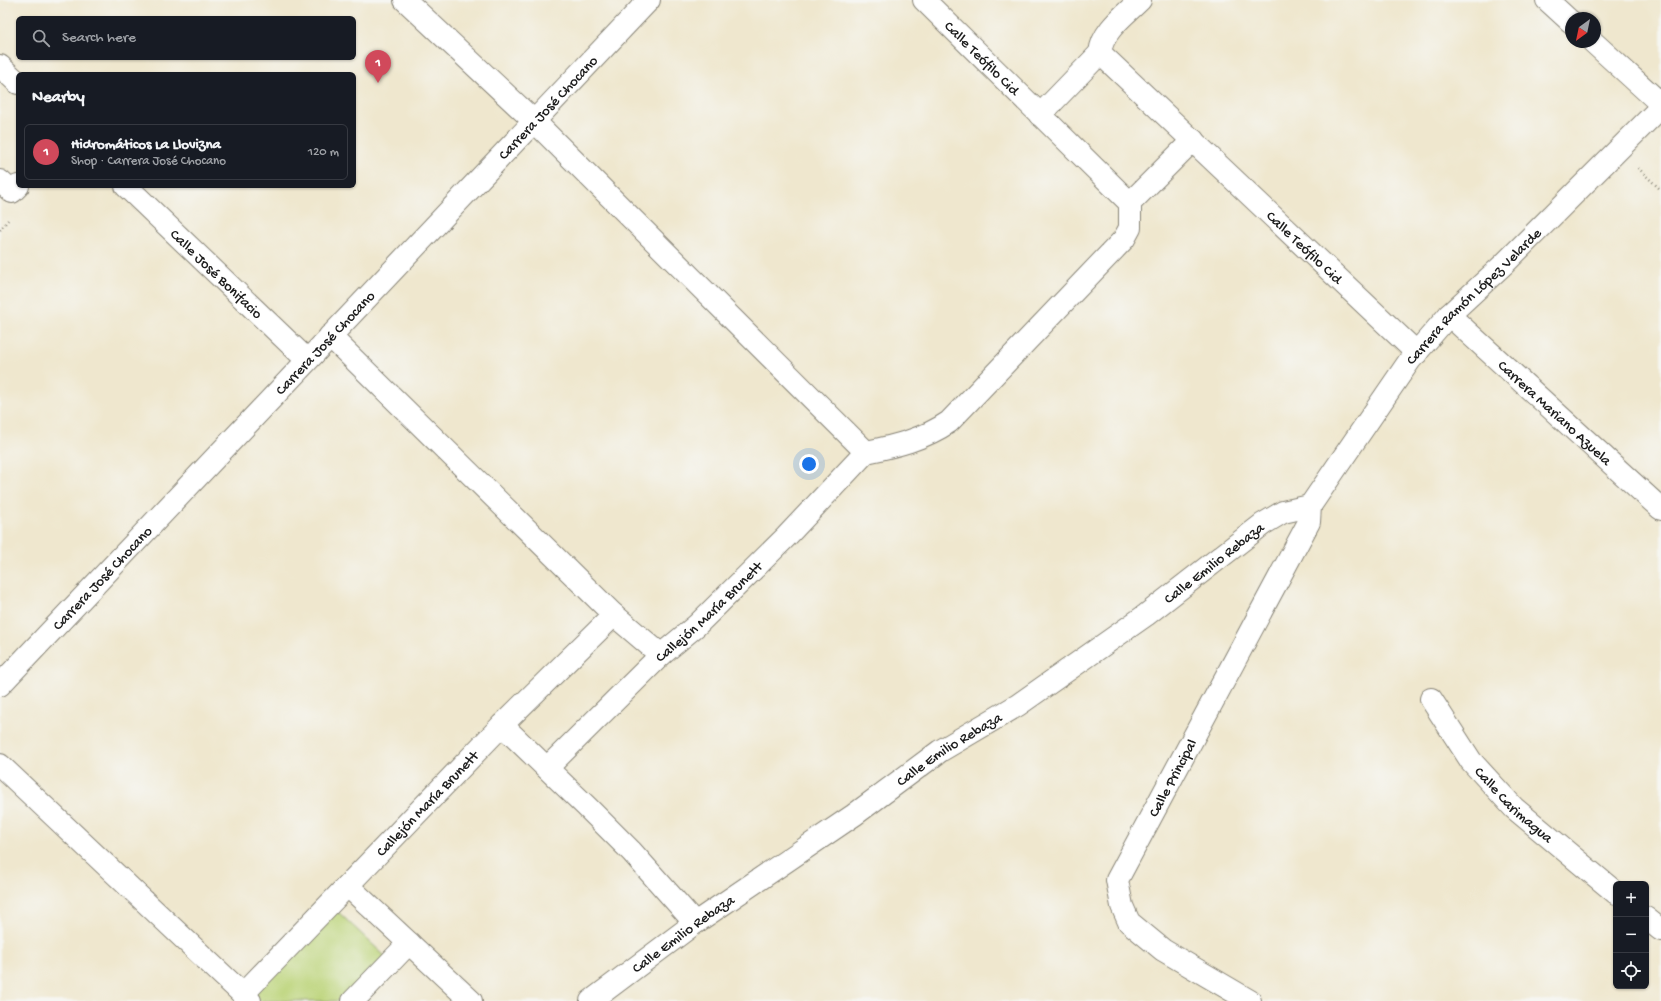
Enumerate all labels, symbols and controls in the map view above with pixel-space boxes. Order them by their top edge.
north arrow [1565,12,1601,48]
search box [16,16,356,60]
street label: Calle Teófilo Cid [940,18,1023,101]
icon: search [30,27,52,49]
text: Search here [62,29,136,47]
pin: 1 [365,50,391,83]
street label: Carrera José Chocano [495,52,603,164]
text: Nearby [32,88,85,108]
text: Hidromáticos La Llovizna [71,136,221,154]
text: 1 [43,145,49,160]
text: 120 m [308,145,339,160]
text: Shop · Carrera José Chocano [71,154,226,169]
street label: Calle Teófilo Cid [1261,208,1346,289]
street label: Carrera Ramón López Velarde [1403,225,1546,369]
street label: Calle José Bonifacio [165,226,266,324]
street label: Carrera José Chocano [272,288,380,400]
street label: Carrera Mariano Azuela [1493,357,1615,471]
your location [799,454,819,474]
street label: Calle Emilio Rebaza [1161,519,1269,609]
street label: Carrera José Chocano [50,523,157,635]
street label: Callejón María Brunett [652,557,768,667]
street label: Calle Emilio Rebaza [894,709,1006,791]
street label: Calle Principal [1145,737,1202,821]
street label: Callejón María Brunett [373,746,485,861]
street label: Calle Carimagua [1470,764,1556,848]
map controls [1613,881,1649,989]
button: + [1613,881,1649,917]
street label: Calle Emilio Rebaza [629,891,739,978]
button: − [1613,917,1649,953]
button: locate [1613,953,1649,989]

